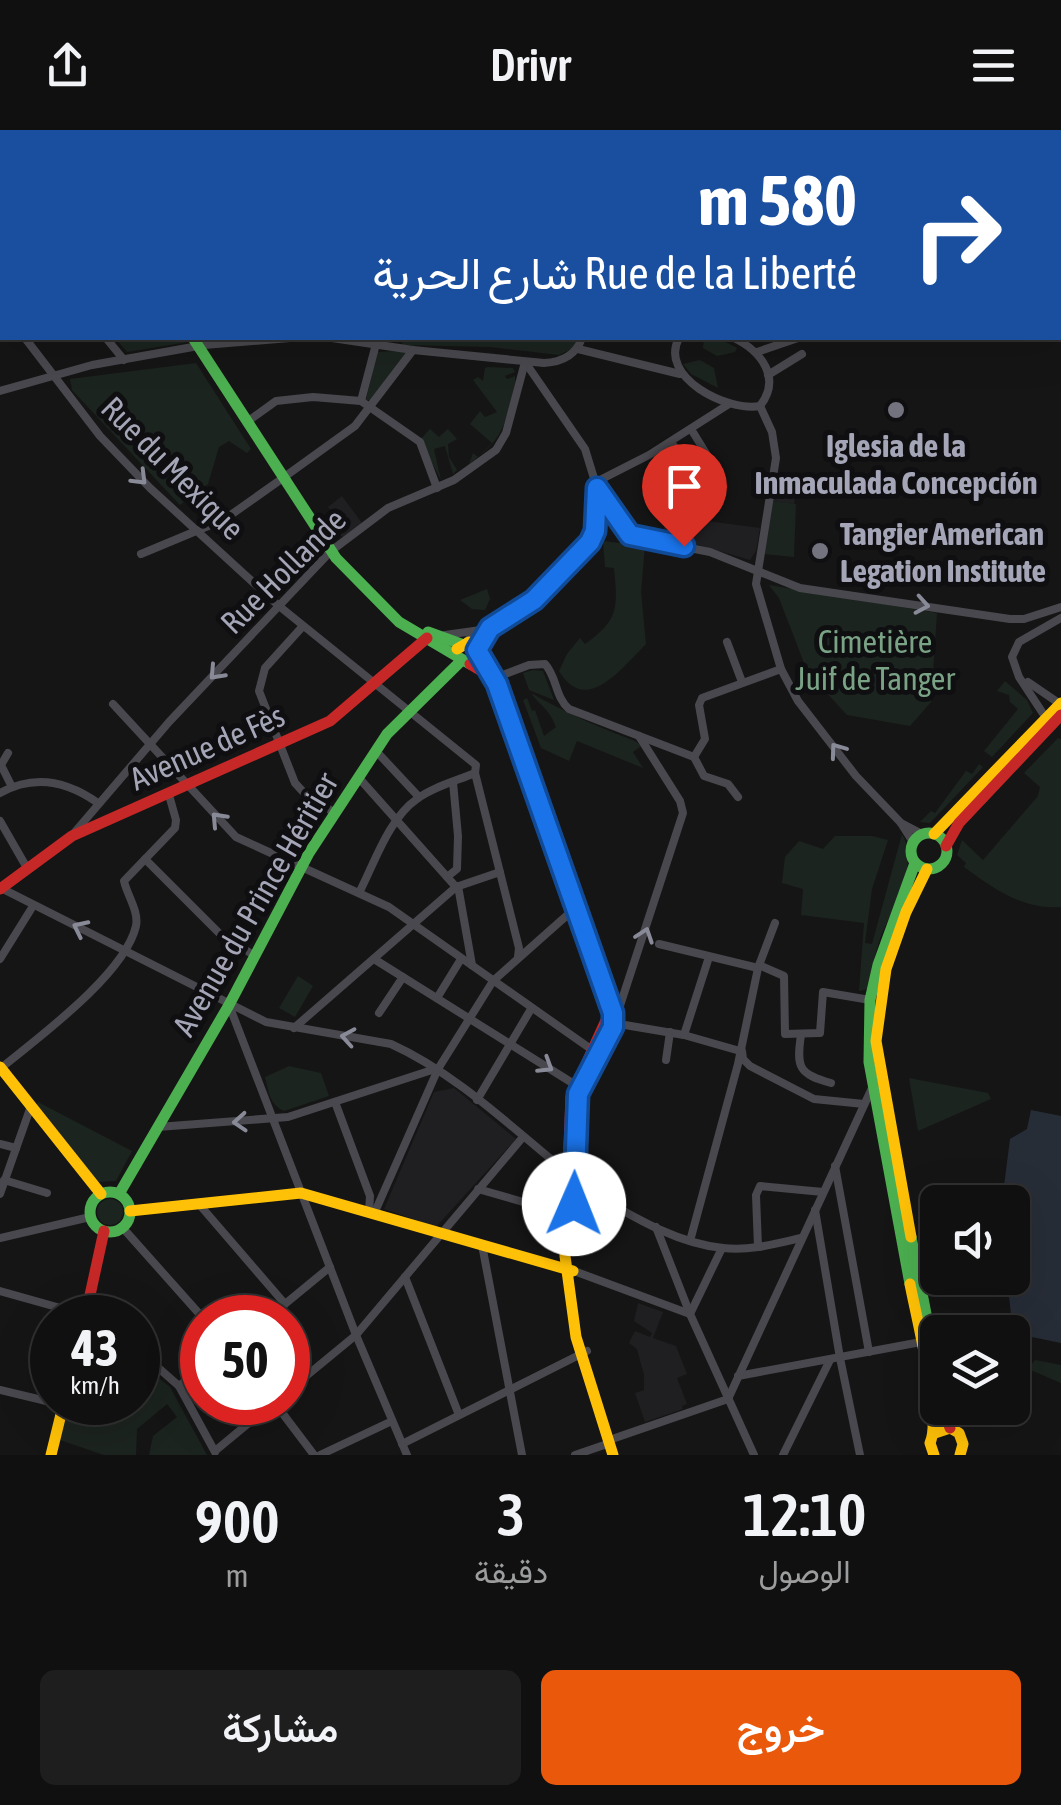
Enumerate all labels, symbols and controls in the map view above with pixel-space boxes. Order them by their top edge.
icon: share [40,38,95,93]
icon: menu [966,38,1021,93]
text: Drivr [490,39,571,91]
text: 580 m [698,160,857,240]
icon: right [892,170,1022,300]
text: Rue de la Liberté شارع الحرية [372,247,857,299]
street label: Rue du Mexique [94,389,252,547]
marker: Iglesia de la Inmaculada Concepción [885,399,907,421]
place label: Iglesia de la Inmaculada Concepción [755,427,1037,501]
pin [642,444,727,547]
icon: arrive [657,459,712,514]
one-way arrow [128,466,146,484]
street label: Rue Hollande [213,501,353,641]
place label: Tangier American Legation Institute [840,515,1046,589]
marker: Tangier American Legation Institute [809,540,831,562]
one-way arrow [913,594,930,615]
park label: Cimetière Juif de Tanger [795,623,955,697]
one-way arrow [210,661,228,679]
street label: Avenue de Fès [124,697,290,797]
one-way arrow [831,743,849,761]
street label: Avenue du Prince Héritier [165,766,346,1042]
one-way arrow [212,812,230,831]
one-way arrow [72,921,90,941]
one-way arrow [633,927,653,944]
one-way arrow [340,1027,356,1048]
one-way arrow [535,1054,553,1073]
one-way arrow [232,1111,248,1132]
position arrow [522,1152,626,1256]
map controls [920,1185,1030,1425]
button: sound [920,1185,1030,1295]
speed limit sign: 50 [180,1295,310,1425]
button: layers [920,1315,1030,1425]
text: 43 [71,1319,118,1377]
text: km/h [70,1371,120,1399]
text: 3 [497,1480,525,1549]
text: 12:10 [743,1480,866,1549]
text: 900 [195,1487,279,1556]
text: دقيقة [474,1553,548,1590]
text: الوصول [758,1553,851,1590]
text: m [226,1557,249,1594]
button: مشاركة [40,1670,521,1785]
button: خروج [541,1670,1021,1785]

